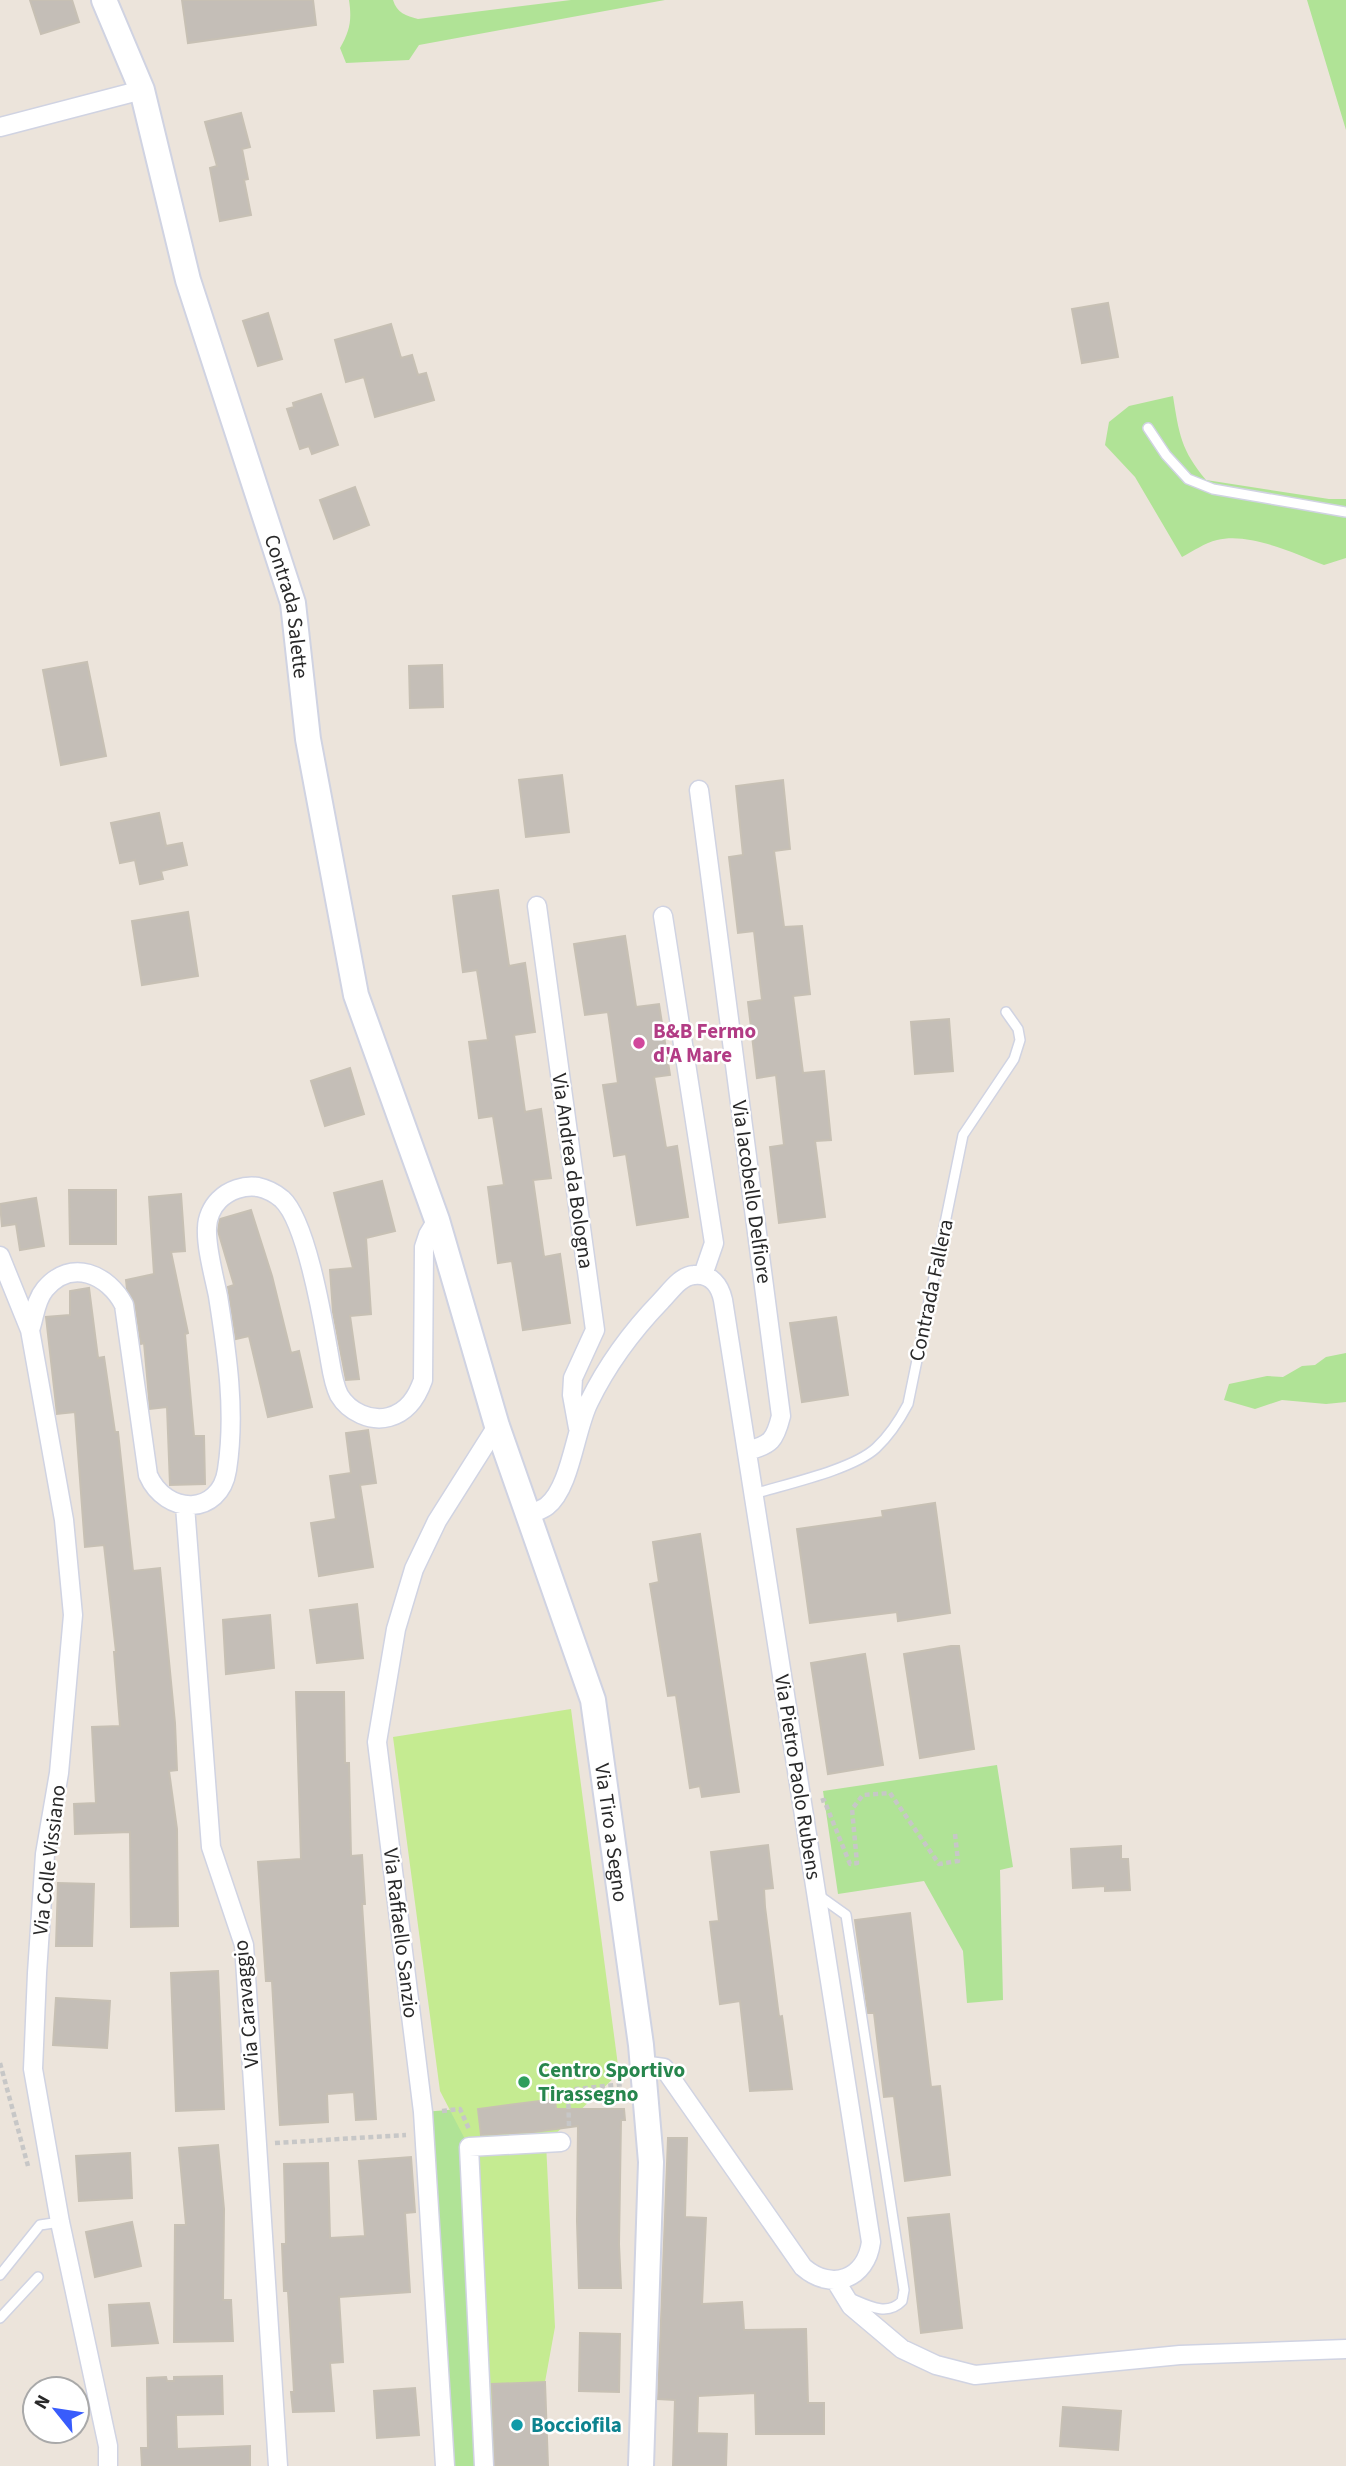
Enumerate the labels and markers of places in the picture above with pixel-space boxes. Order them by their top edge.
place label: B&B Fermo d'A Mare [653,1016,756,1070]
marker: B&B Fermo d'A Mare [631,1035,647,1051]
place label: Centro Sportivo Tirassegno [538,2055,685,2109]
marker: Centro Sportivo Tirassegno [516,2074,532,2090]
place label: Bocciofila [531,2410,622,2440]
marker: Bocciofila [509,2417,525,2433]

